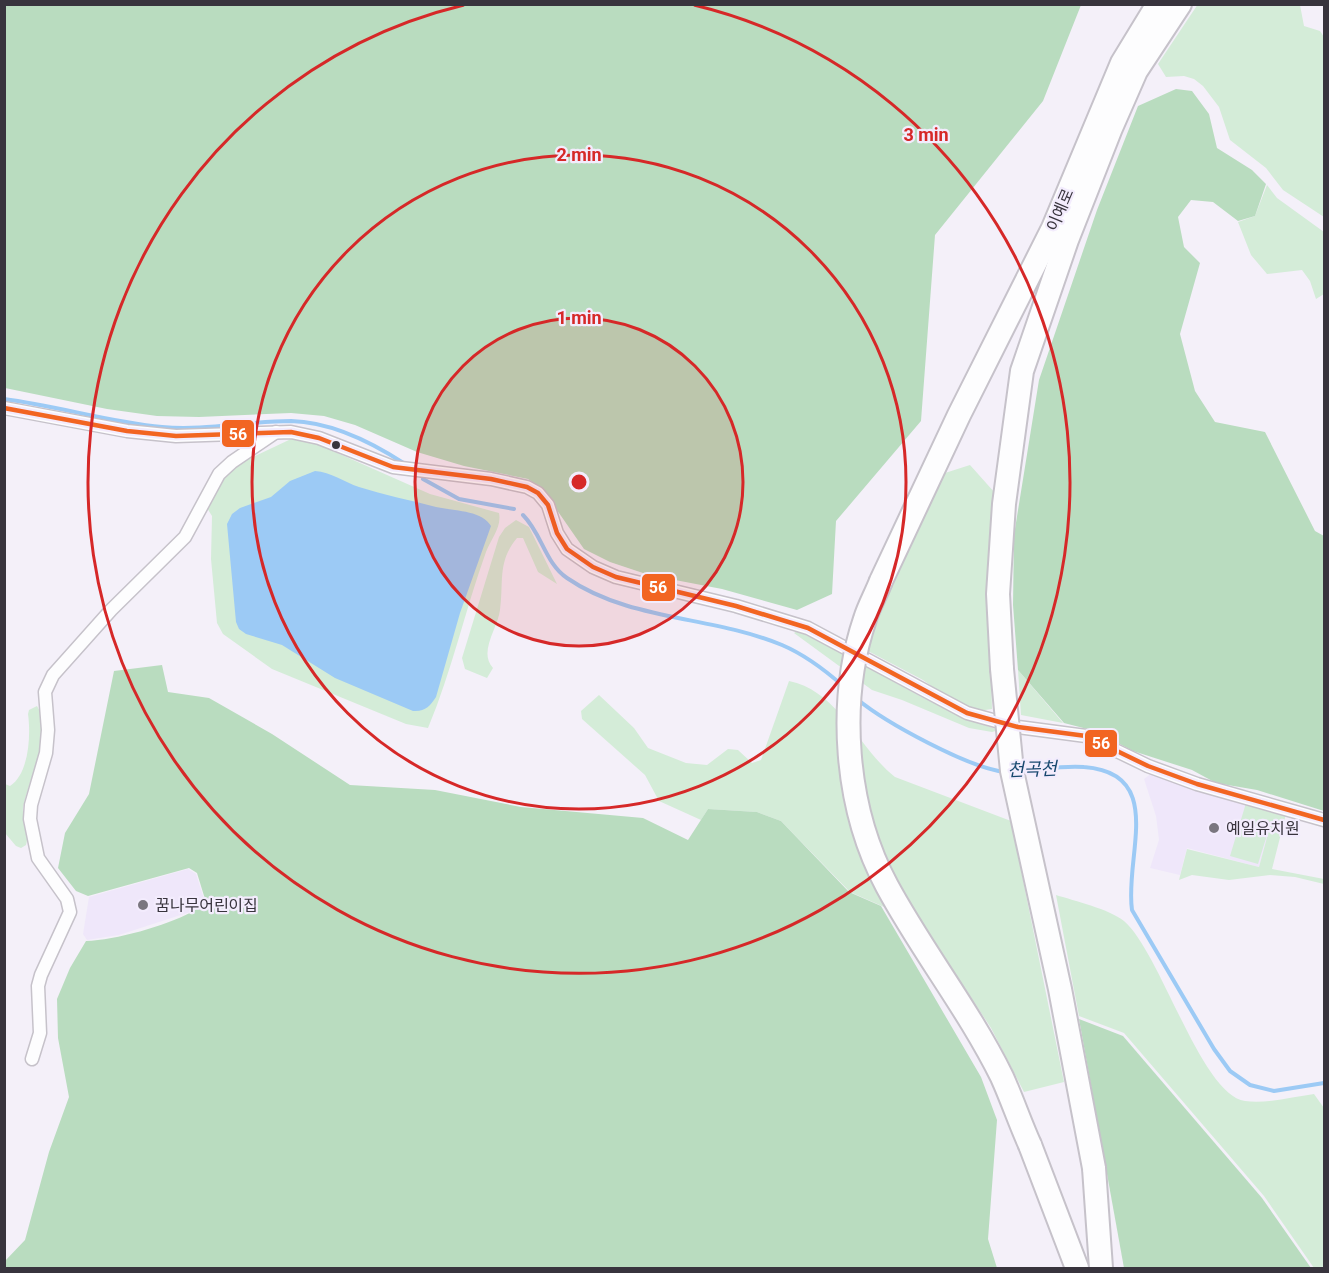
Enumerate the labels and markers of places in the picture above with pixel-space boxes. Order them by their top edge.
unlabelled marker [330,439,342,451]
centre of rings [569,472,589,492]
place label: 예일유치원 [1226,819,1300,838]
marker: 예일유치원 [1207,821,1221,835]
place label: 꿈나무어린이집 [155,896,258,915]
marker: 꿈나무어린이집 [136,898,150,912]

